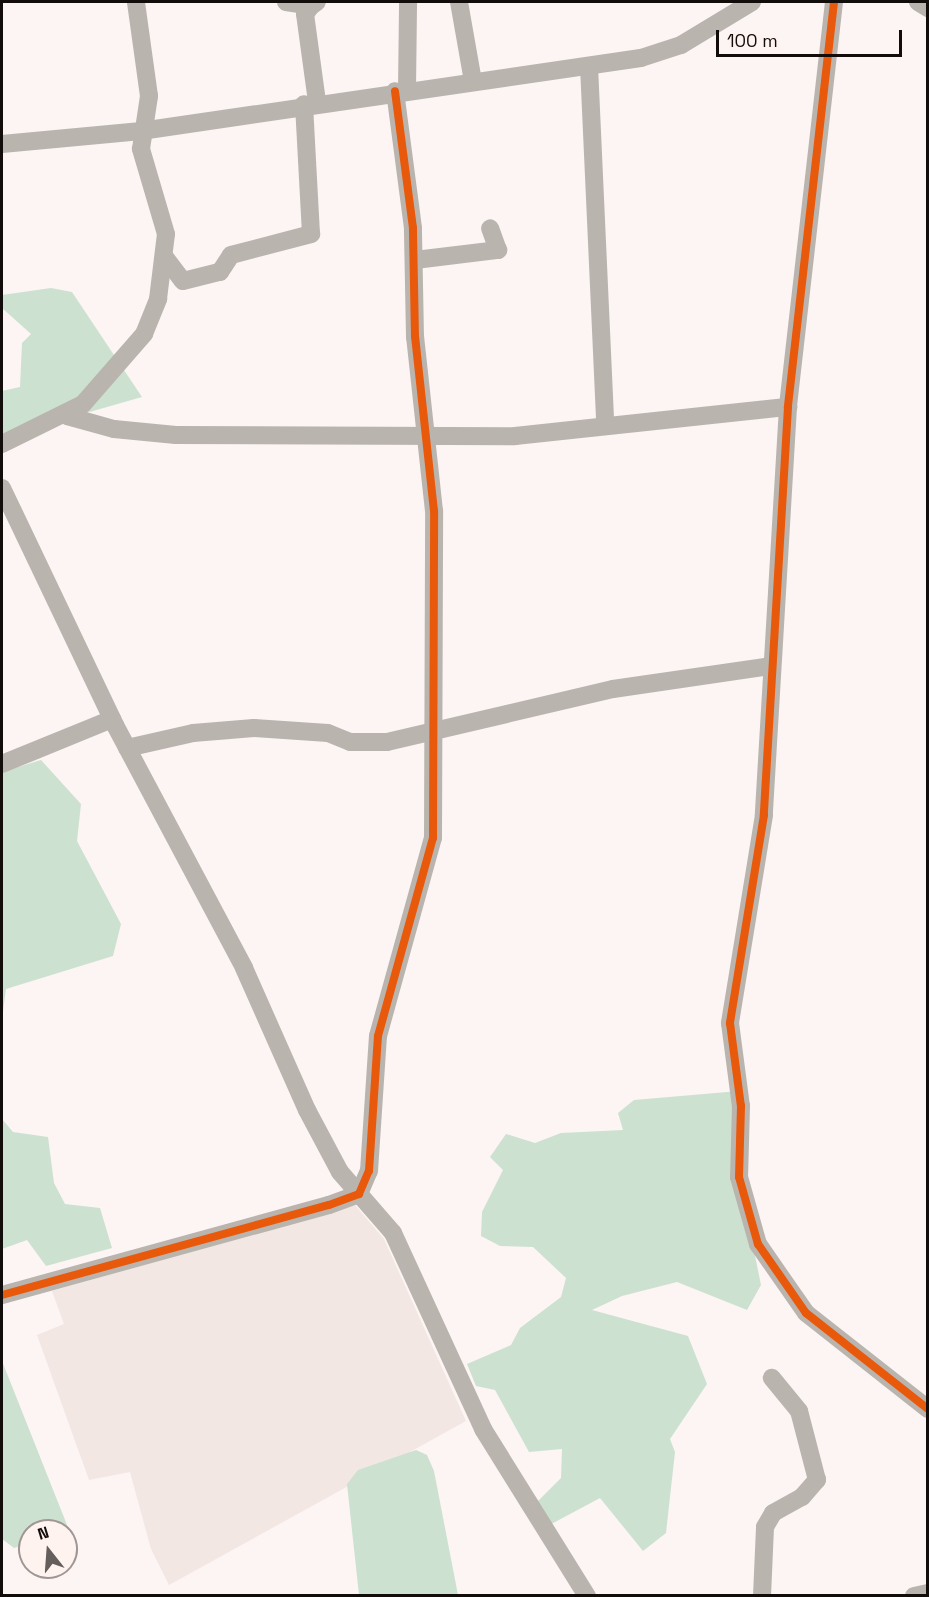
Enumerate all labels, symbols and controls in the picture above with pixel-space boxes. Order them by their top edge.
scale bar [719,18,905,56]
text: 100 m [727,29,778,52]
north arrow [18,1519,78,1579]
text: N [35,1522,51,1545]

